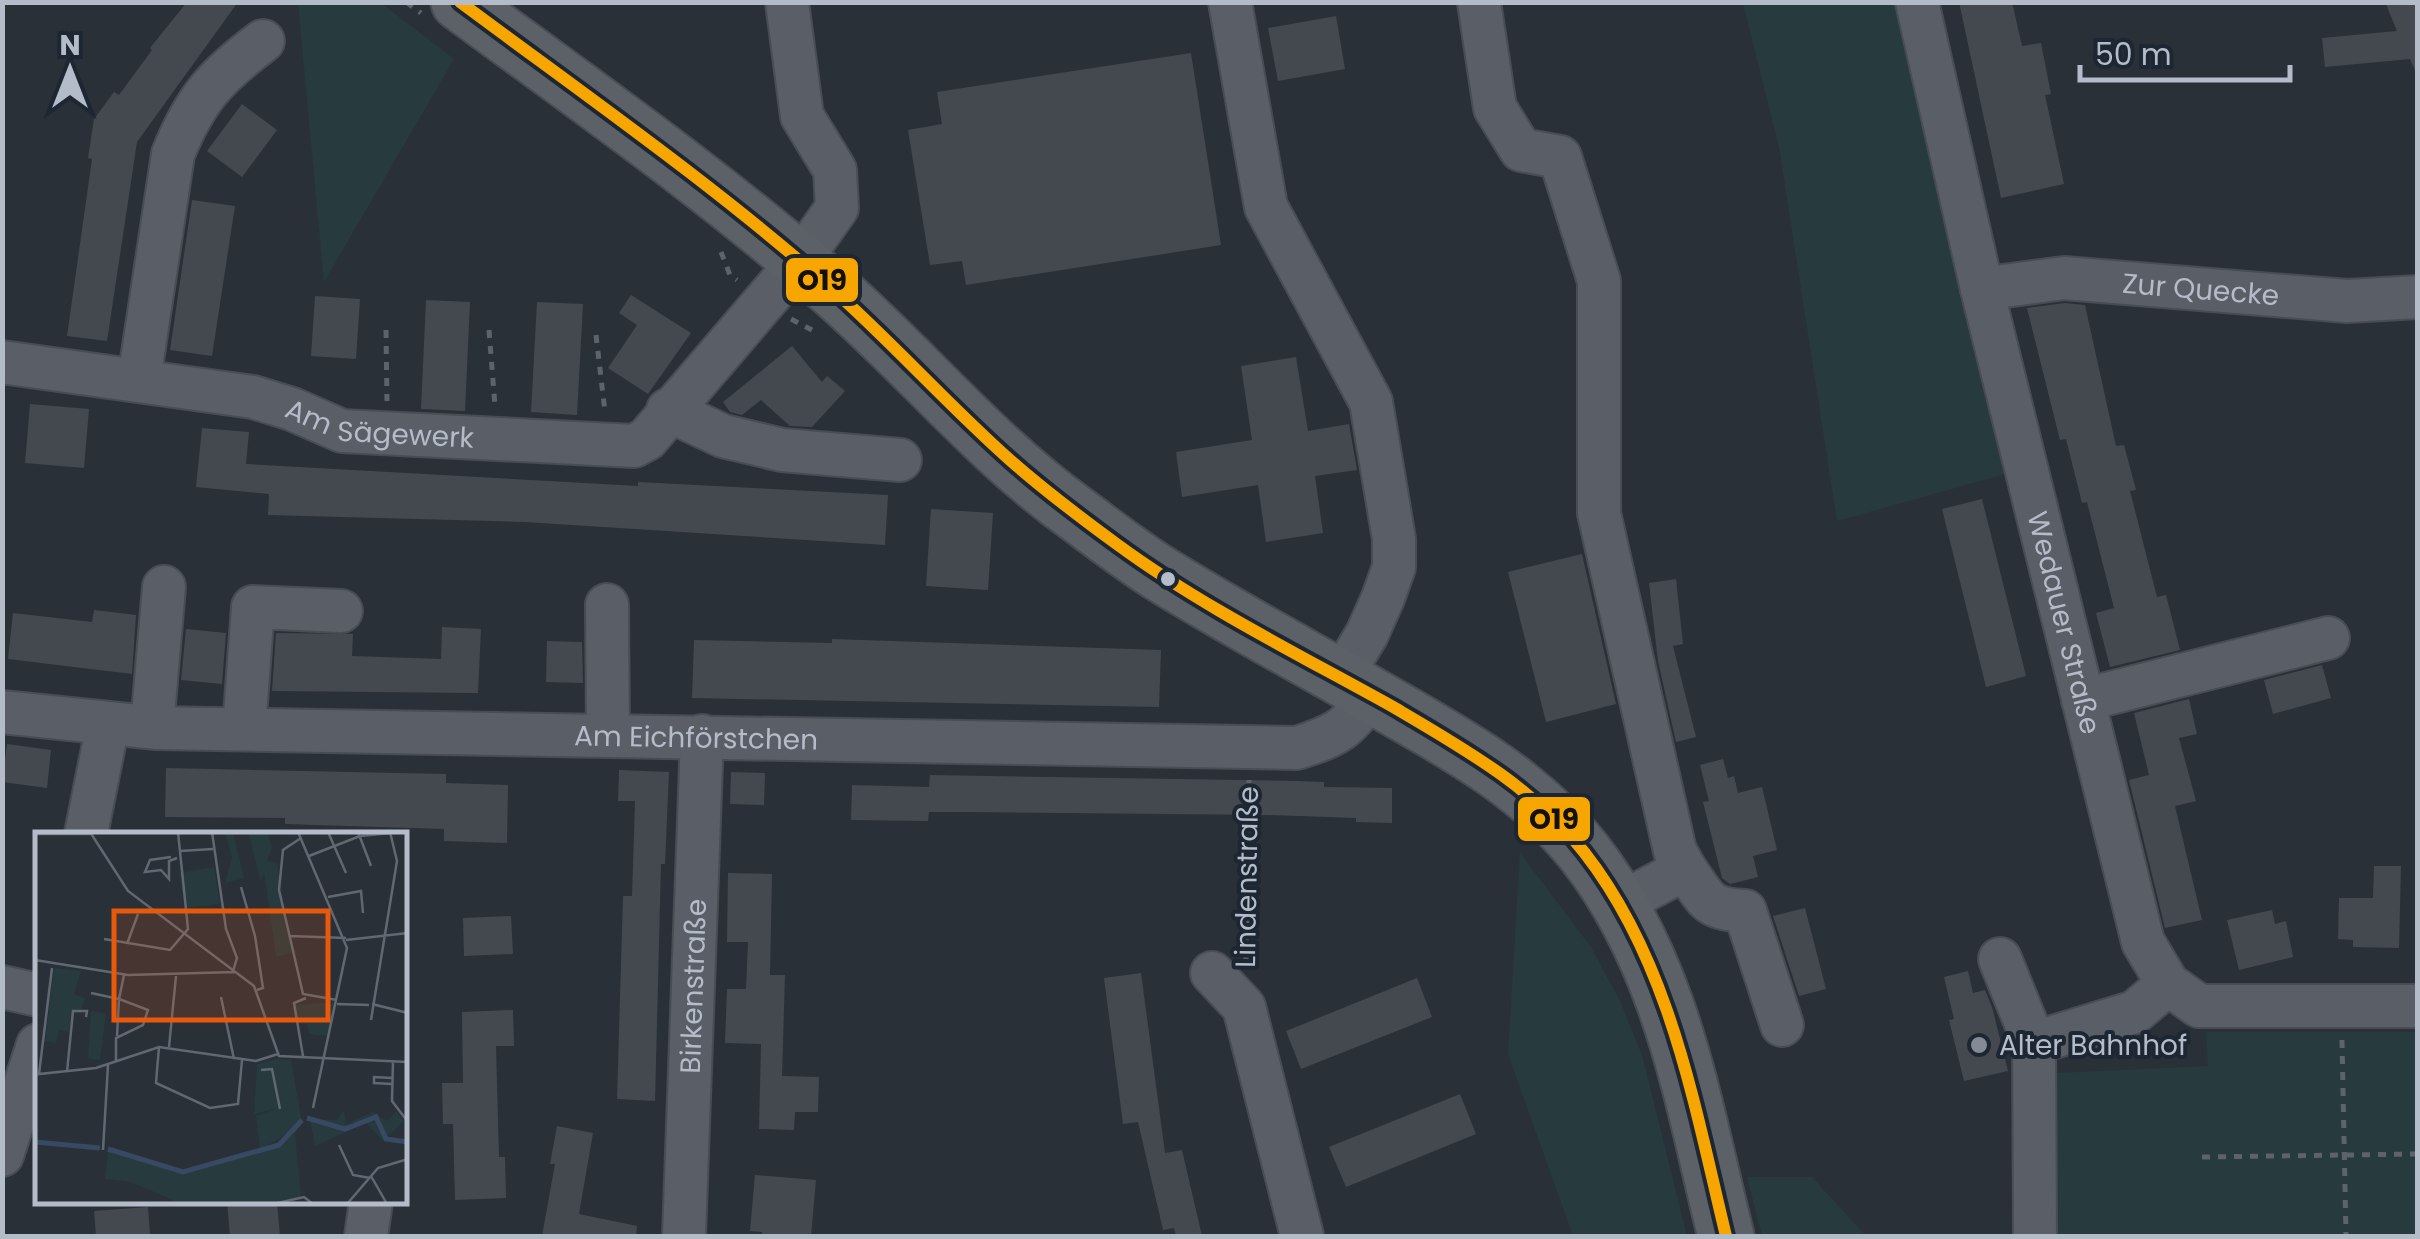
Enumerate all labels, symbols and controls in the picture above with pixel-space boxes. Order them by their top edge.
north arrow [20,20,120,120]
scale bar [2080,20,2290,82]
text: N [59,26,81,65]
text: 50 m [2095,33,2172,76]
line badge: O19 [784,256,860,304]
text: O19 [797,261,847,300]
street label: Zur Quecke [2121,263,2281,315]
street label: Am Sägewerk [279,389,476,457]
street label: Wedauer Straße [2018,507,2111,738]
unlabelled marker [1158,569,1178,589]
street label: Am Eichförstchen [574,716,818,759]
street label: Lindenstraße [1226,786,1268,968]
line badge: O19 [1516,795,1592,843]
text: O19 [1529,800,1579,839]
inset map [35,832,408,1204]
street label: Birkenstraße [670,898,716,1074]
place label: Alter Bahnhof [1999,1026,2187,1065]
marker: Alter Bahnhof [1968,1034,1990,1056]

